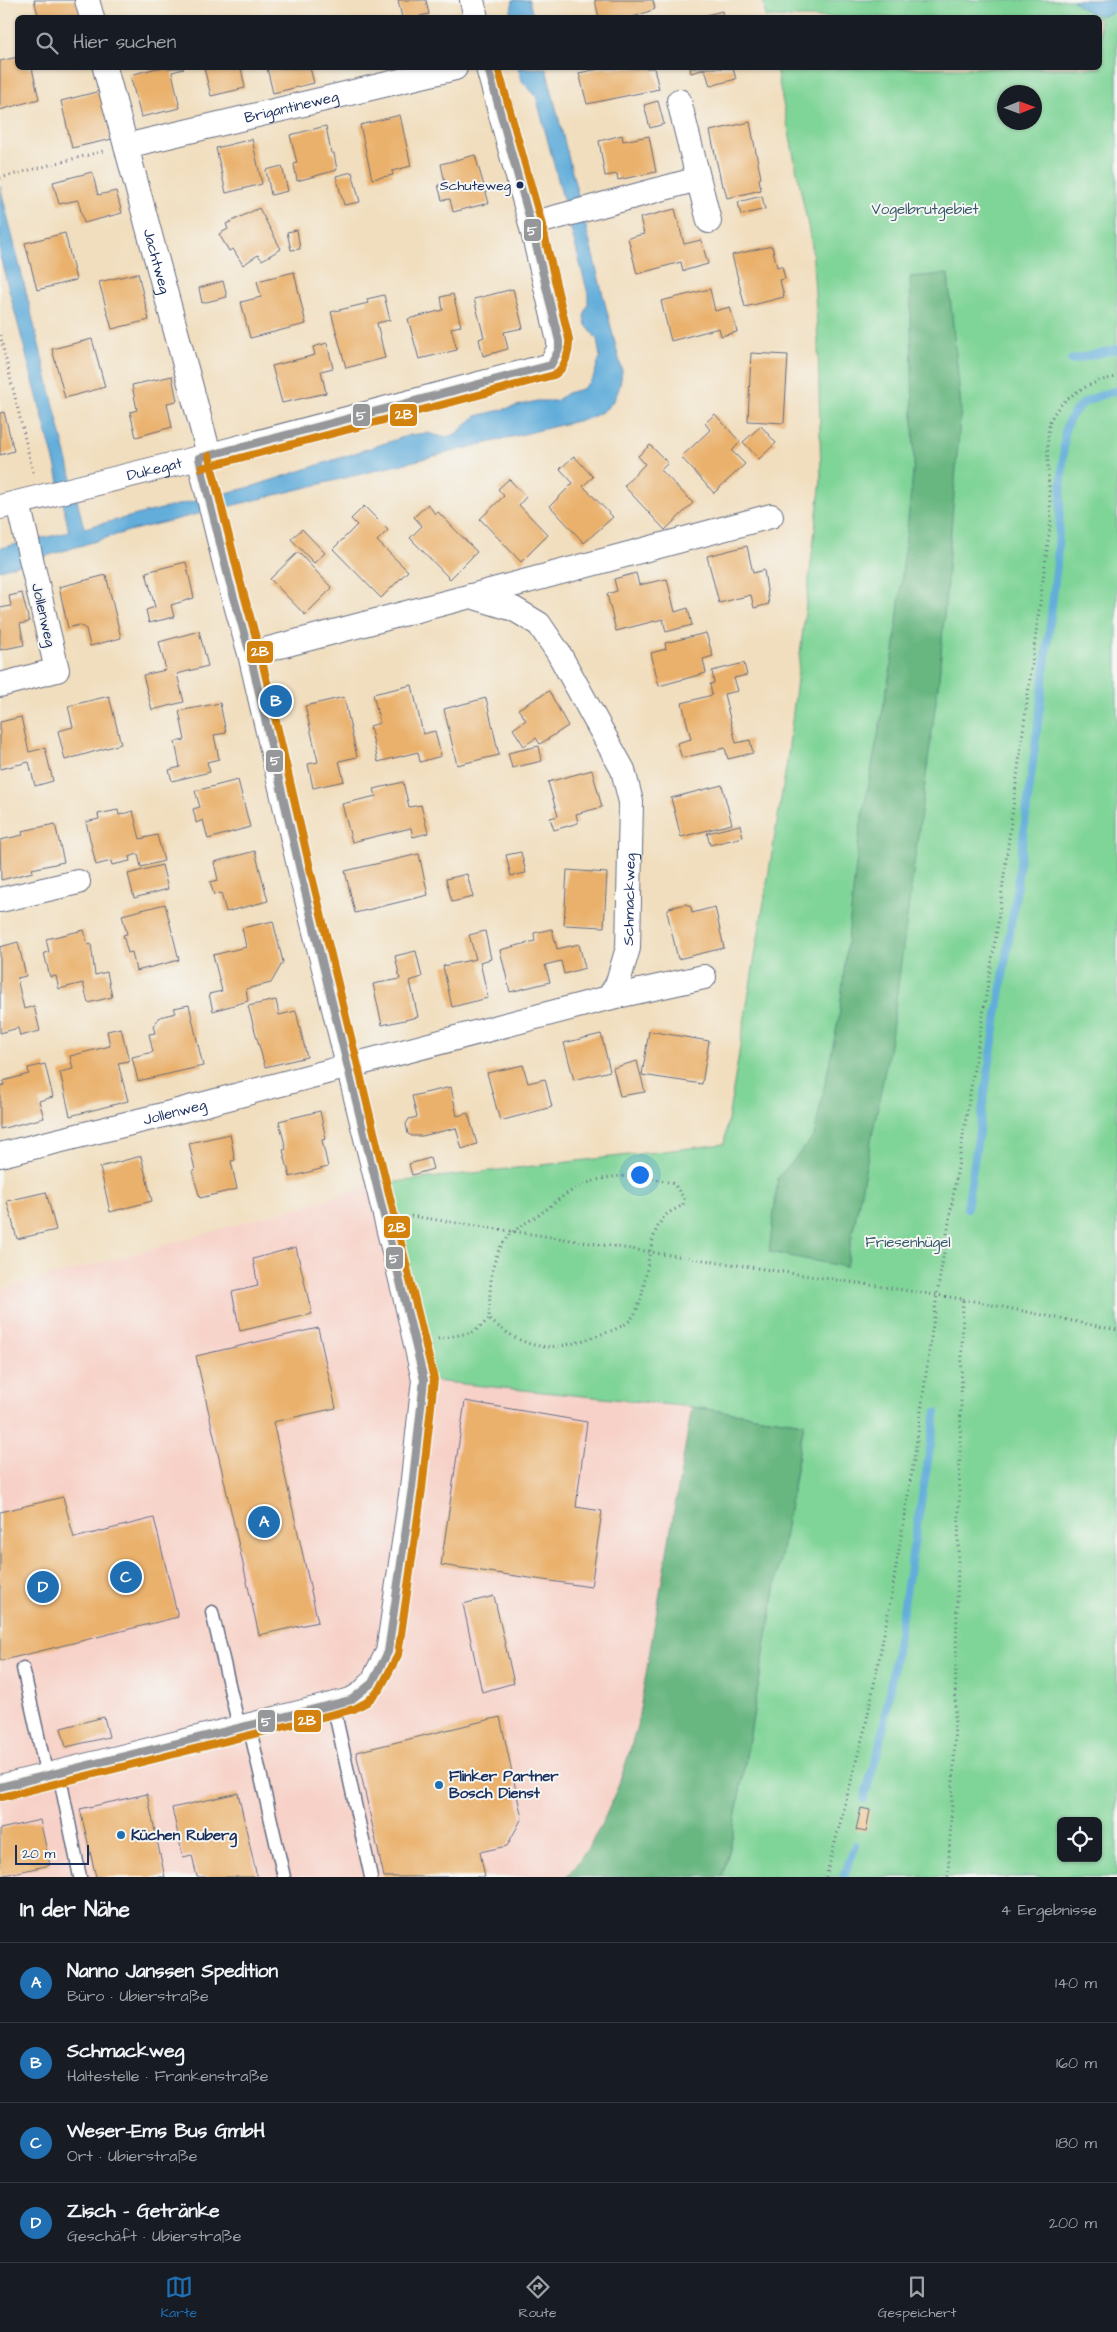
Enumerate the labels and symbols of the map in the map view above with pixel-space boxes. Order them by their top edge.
north arrow [997,85,1042,130]
street label: Brigantineweg [242,86,341,129]
place label: Schuteweg [440,176,511,196]
marker: Schuteweg [515,180,525,190]
park label: Vogelbrutgebiet [871,199,979,221]
line badge: 5 [523,218,542,242]
text: 5 [527,221,538,241]
street label: Jachtweg [138,226,175,297]
line badge: 5 [352,403,371,427]
line badge: 2B [389,403,418,427]
text: 2B [394,405,413,425]
text: 5 [356,406,367,426]
street label: Dukegat [125,453,184,486]
street label: Jollenweg [25,581,61,649]
line badge: 2B [246,640,274,664]
text: 2B [250,642,269,662]
pin: B [260,682,292,720]
line badge: 5 [265,749,284,773]
text: 5 [270,751,281,771]
street label: Schmackweg [618,853,642,946]
street label: Jollenweg [141,1094,209,1130]
your location [627,1162,653,1188]
line badge: 2B [383,1215,411,1239]
text: 2B [387,1218,406,1238]
park label: Friesenhügel [865,1232,951,1254]
line badge: 5 [385,1246,404,1270]
text: 5 [389,1249,400,1269]
pin: A [248,1503,280,1541]
pin: C [110,1558,142,1596]
pin: D [27,1568,59,1606]
line badge: 5 [257,1709,276,1733]
line badge: 2B [293,1709,322,1733]
text: 2B [297,1711,316,1731]
text: 5 [261,1712,272,1732]
place label: Flinker Partner Bosch Dienst [449,1766,559,1804]
marker: Flinker Partner Bosch Dienst [433,1779,445,1791]
place label: Küchen Ruberg [131,1825,237,1848]
marker: Küchen Ruberg [115,1829,127,1841]
scale bar [15,1842,89,1865]

